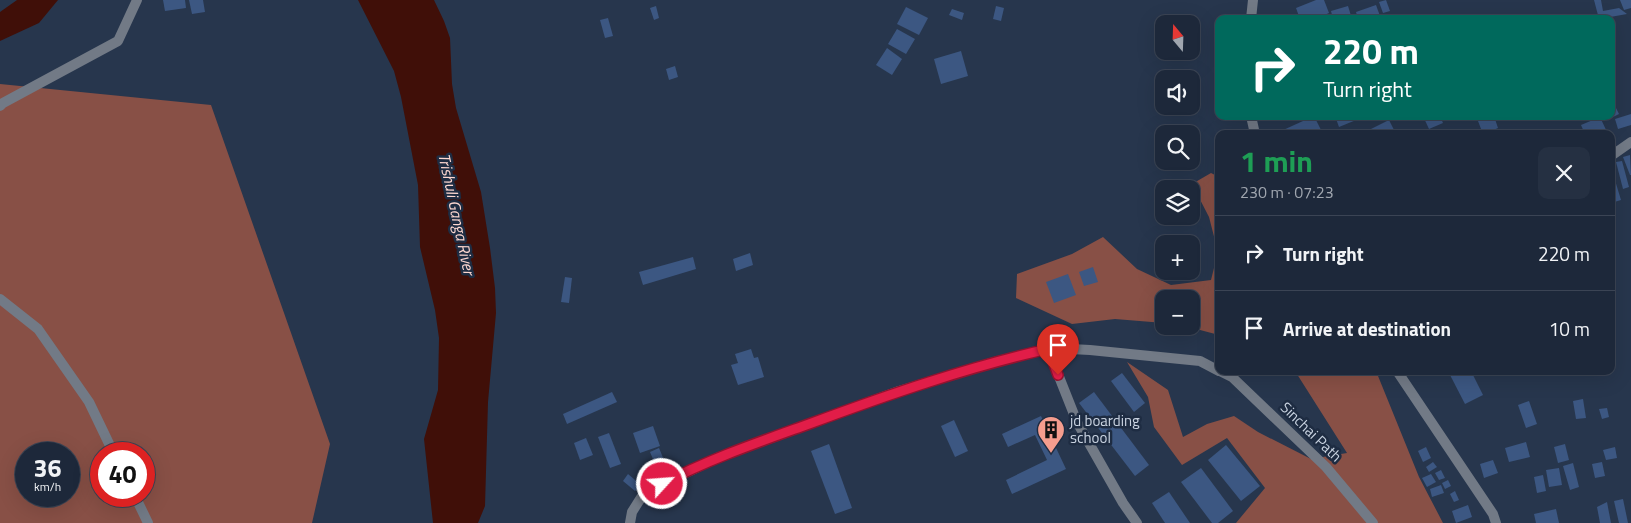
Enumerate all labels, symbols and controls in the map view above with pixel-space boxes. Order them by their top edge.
north arrow [1155,15,1200,60]
map controls [1155,15,1200,335]
text: 220 m [1323,24,1419,78]
icon: right [1240,35,1305,100]
button: sound [1155,70,1200,115]
text: Turn right [1323,72,1412,106]
button: search [1155,125,1200,170]
text: 1 min [1240,138,1313,184]
button: close [1538,147,1590,199]
water label: Trishuli Ganga River [432,151,482,279]
button: layers [1155,180,1200,225]
text: 230 m · 07:23 [1240,180,1334,204]
button: + [1155,235,1200,280]
icon: right [1240,239,1268,267]
text: Turn right [1283,239,1364,268]
text: 220 m [1538,239,1590,268]
button: − [1155,290,1200,335]
icon: arrive [1240,314,1268,342]
text: Arrive at destination [1283,314,1451,343]
text: 10 m [1549,314,1590,343]
pin [1037,324,1079,375]
icon: arrive [1044,331,1072,359]
street label: Sinchai Path [1275,396,1347,467]
place label: jd boarding school [1069,409,1140,449]
building icon: jd boarding school [1036,415,1066,454]
speed limit sign: 40 [90,442,155,507]
text: 36 [33,449,62,487]
position arrow [635,457,687,509]
text: km/h [34,477,61,496]

